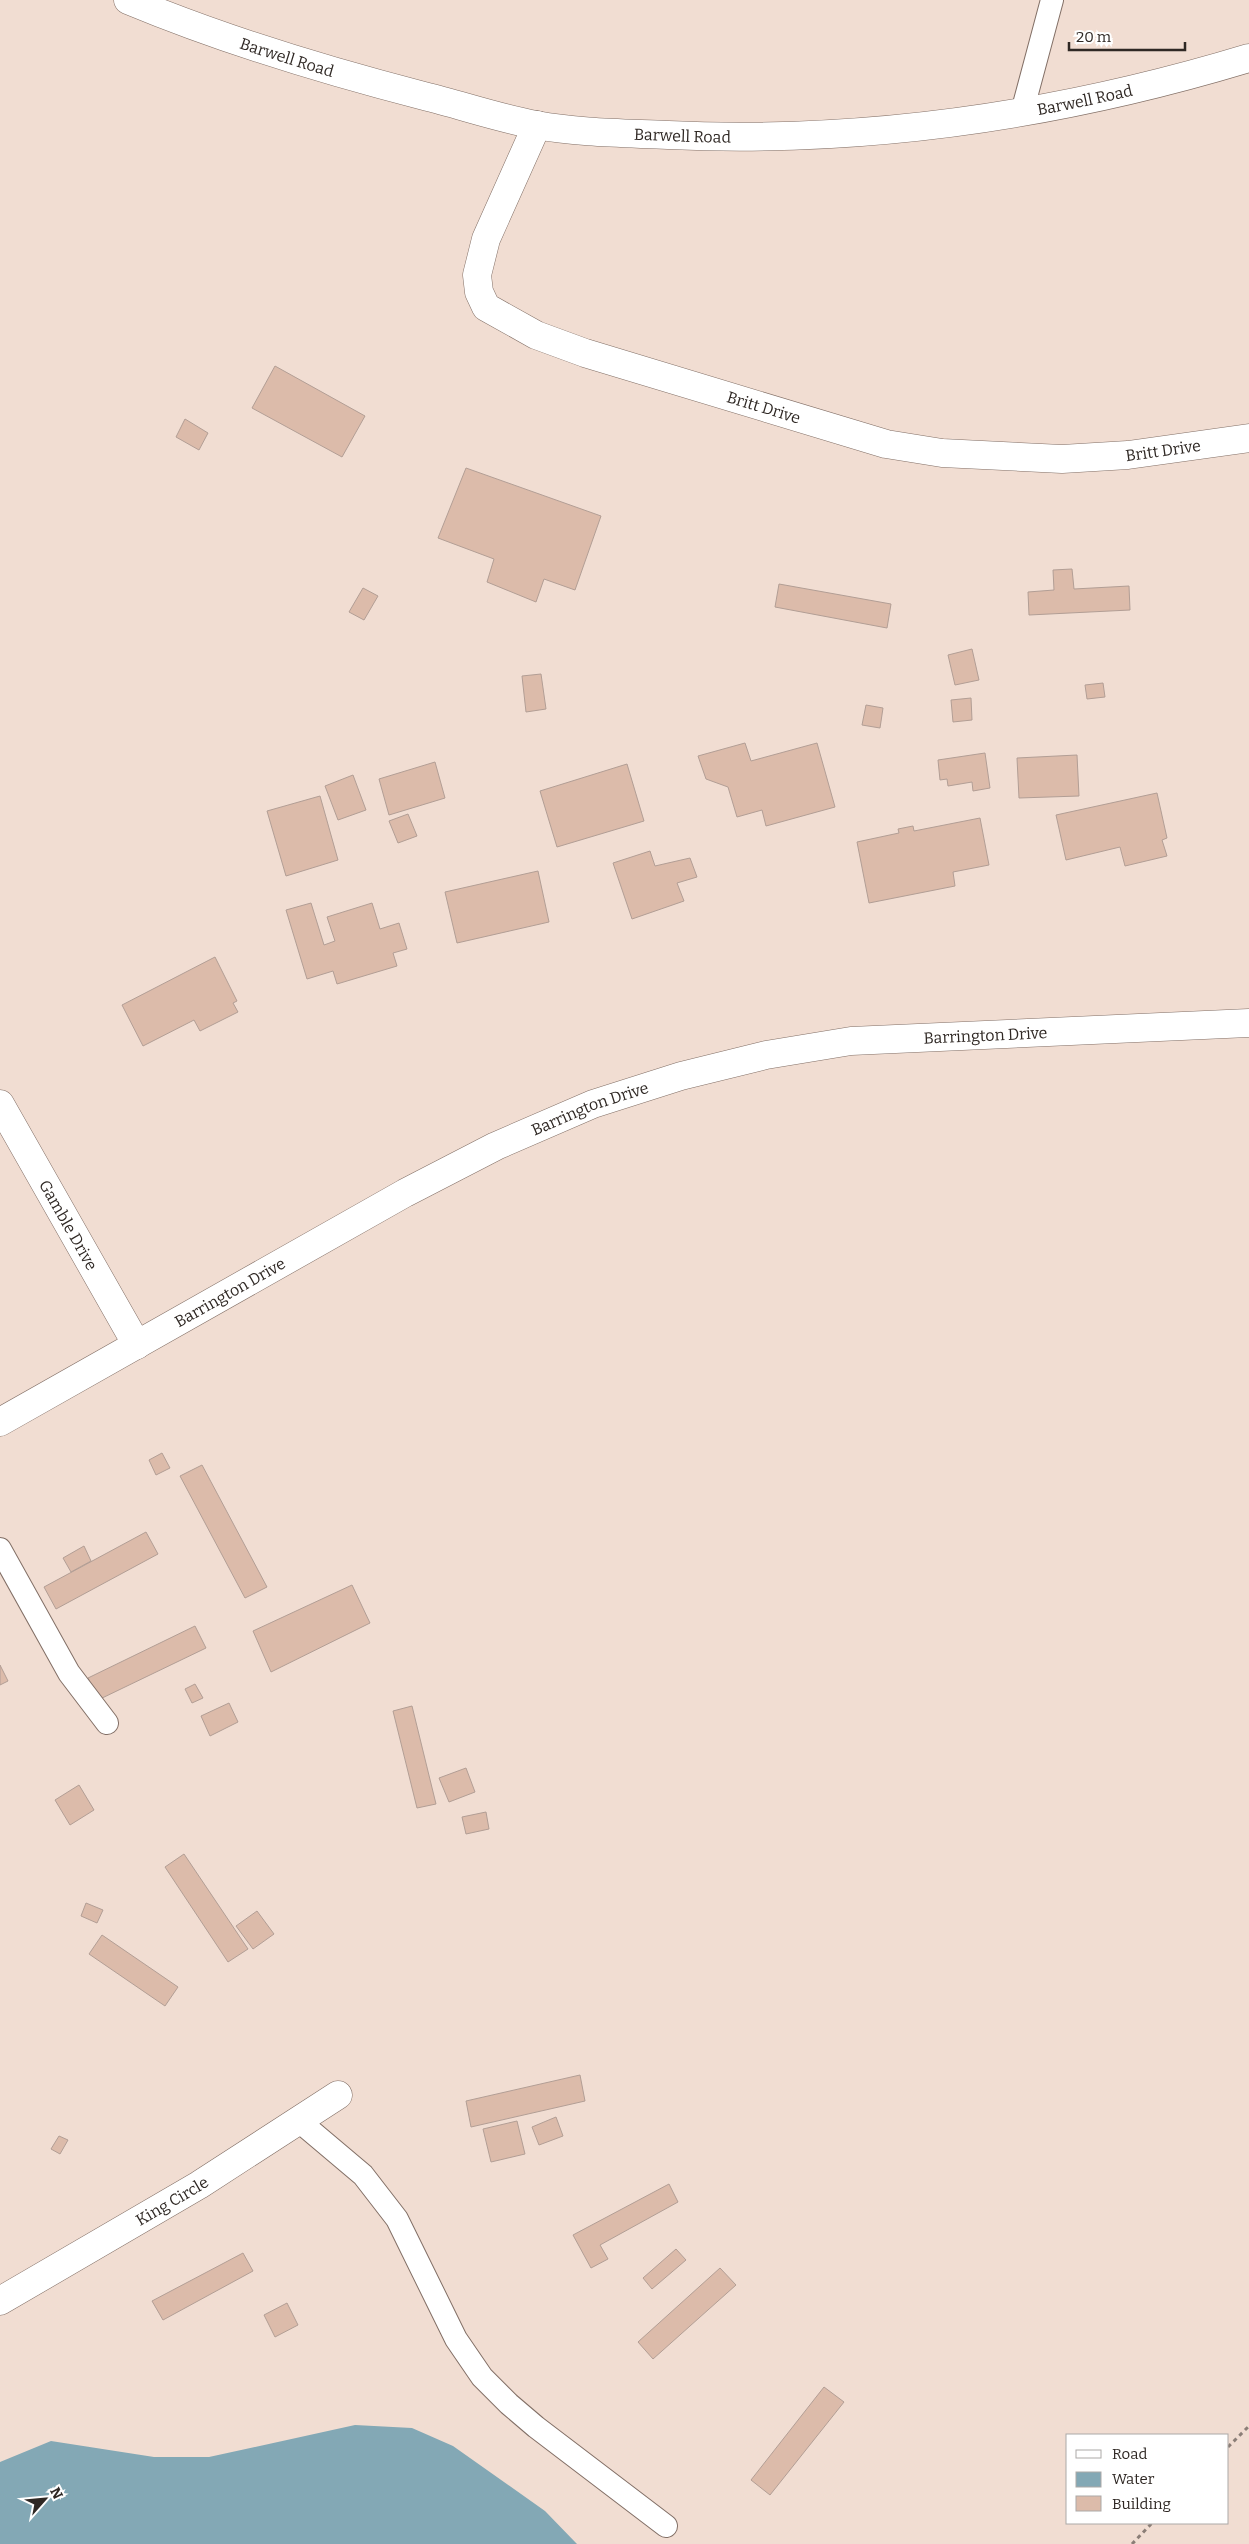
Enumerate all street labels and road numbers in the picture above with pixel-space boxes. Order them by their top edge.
street label: Barwell Road [238,34,336,81]
street label: Barwell Road [1035,81,1135,119]
street label: Barwell Road [634,125,732,147]
street label: Britt Drive [725,387,803,428]
street label: Britt Drive [1124,436,1202,465]
street label: Barrington Drive [923,1023,1048,1048]
street label: Barrington Drive [529,1078,651,1140]
street label: Gamble Drive [35,1177,101,1274]
street label: Barrington Drive [171,1254,289,1331]
street label: King Circle [132,2173,212,2230]

